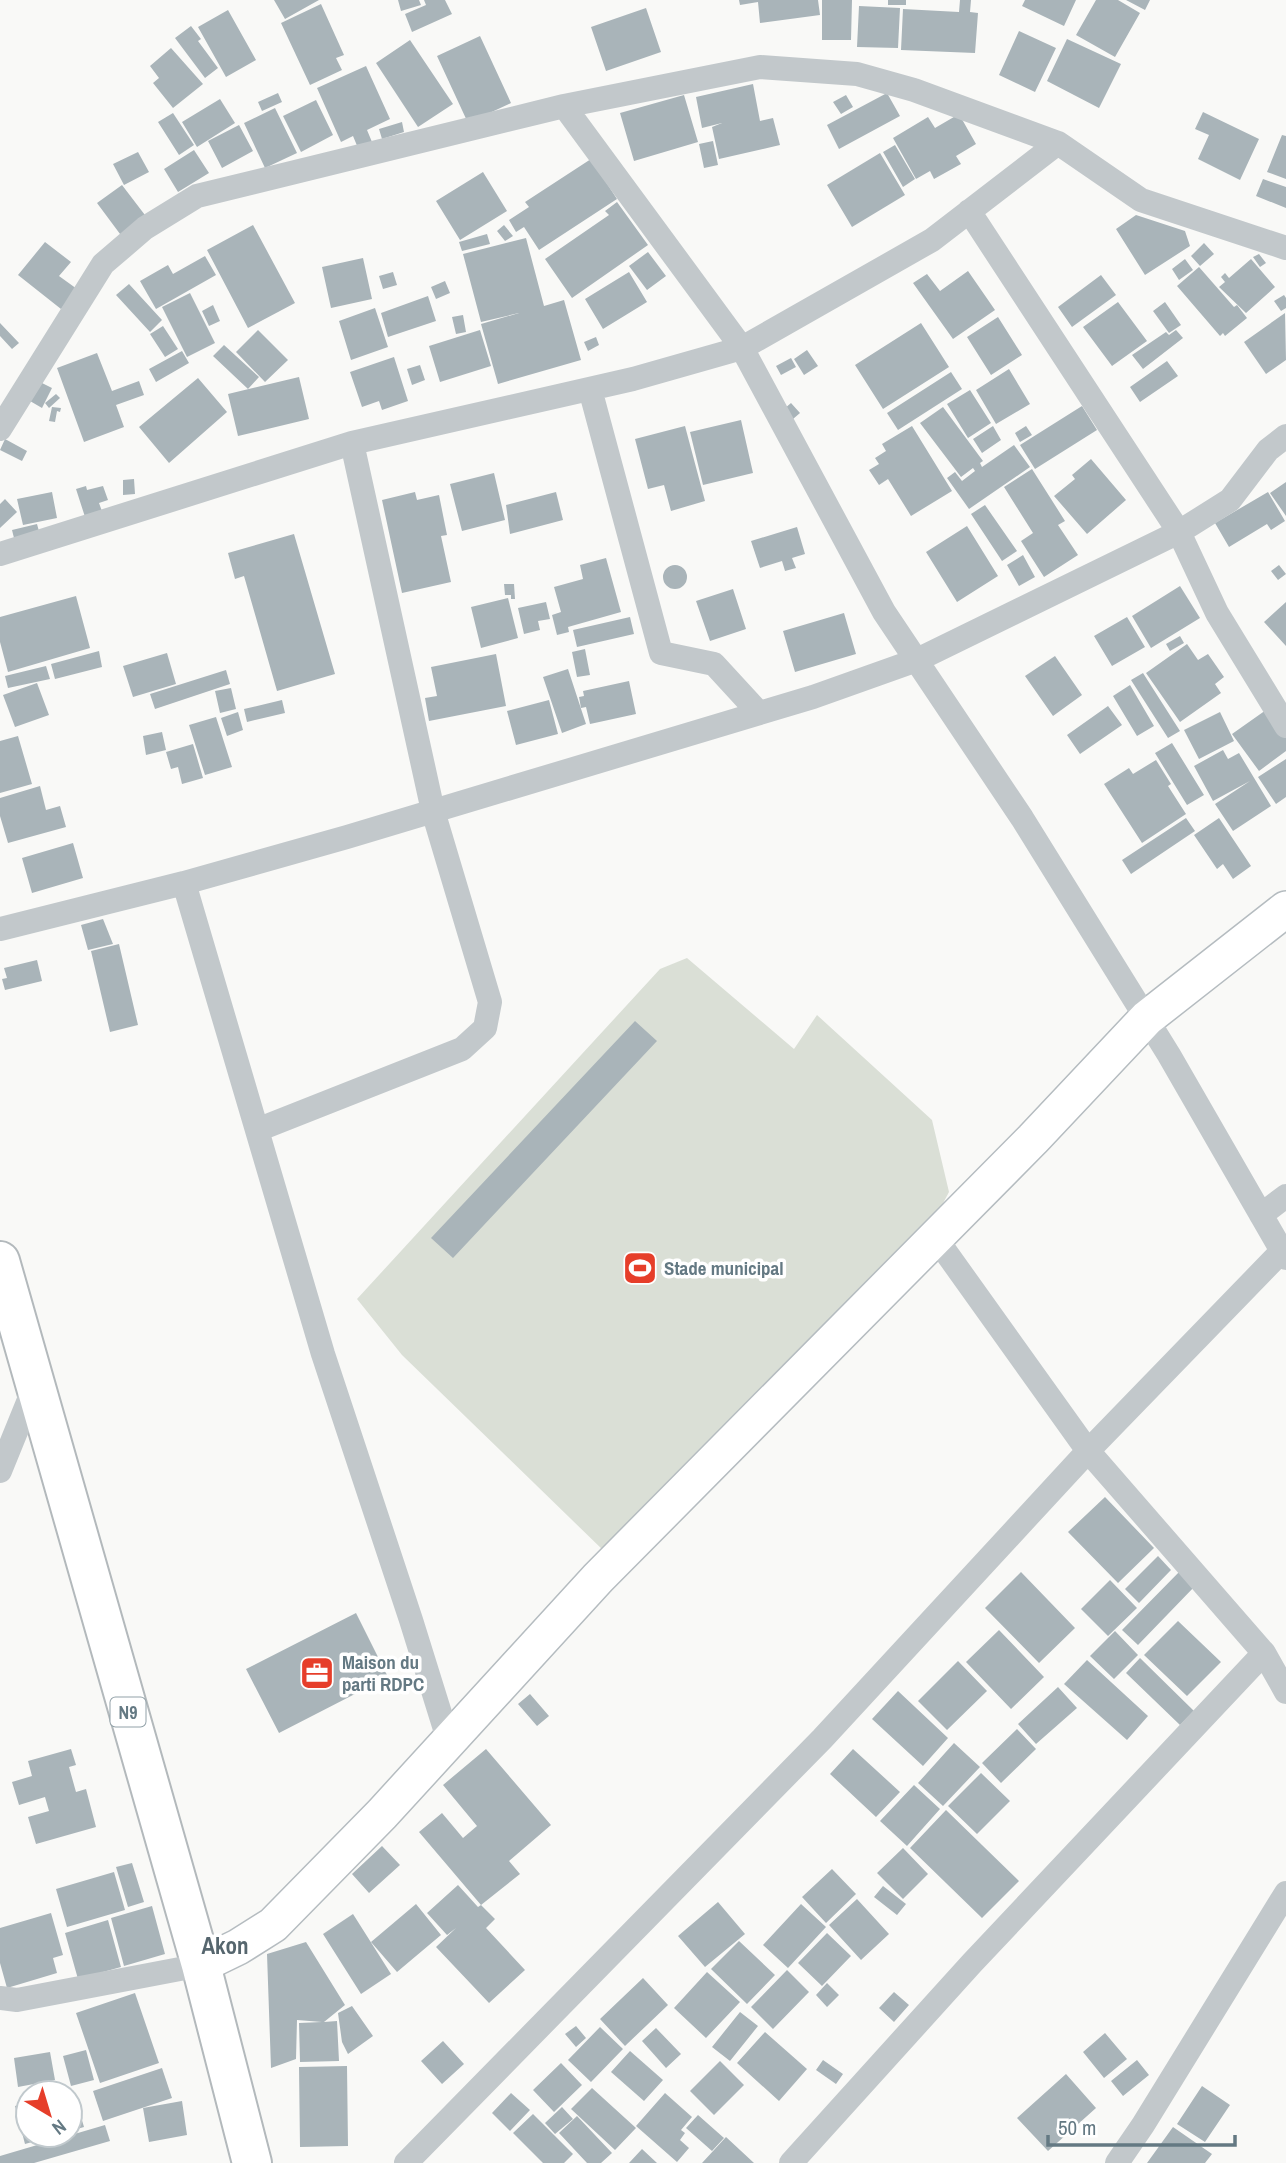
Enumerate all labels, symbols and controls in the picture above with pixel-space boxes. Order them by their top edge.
sports icon: Stade municipal [621,1249,659,1287]
place label: Stade municipal [664,1255,784,1281]
place label: Maison du parti RDPC [342,1649,424,1697]
office icon: Maison du parti RDPC [298,1654,336,1692]
road number: N9 [110,1698,146,1727]
district label: Akon [201,1930,249,1961]
north arrow [14,2079,84,2149]
scale bar [1048,2104,1235,2148]
text: 50 m [1058,2113,1096,2142]
text: N [47,2114,72,2141]

